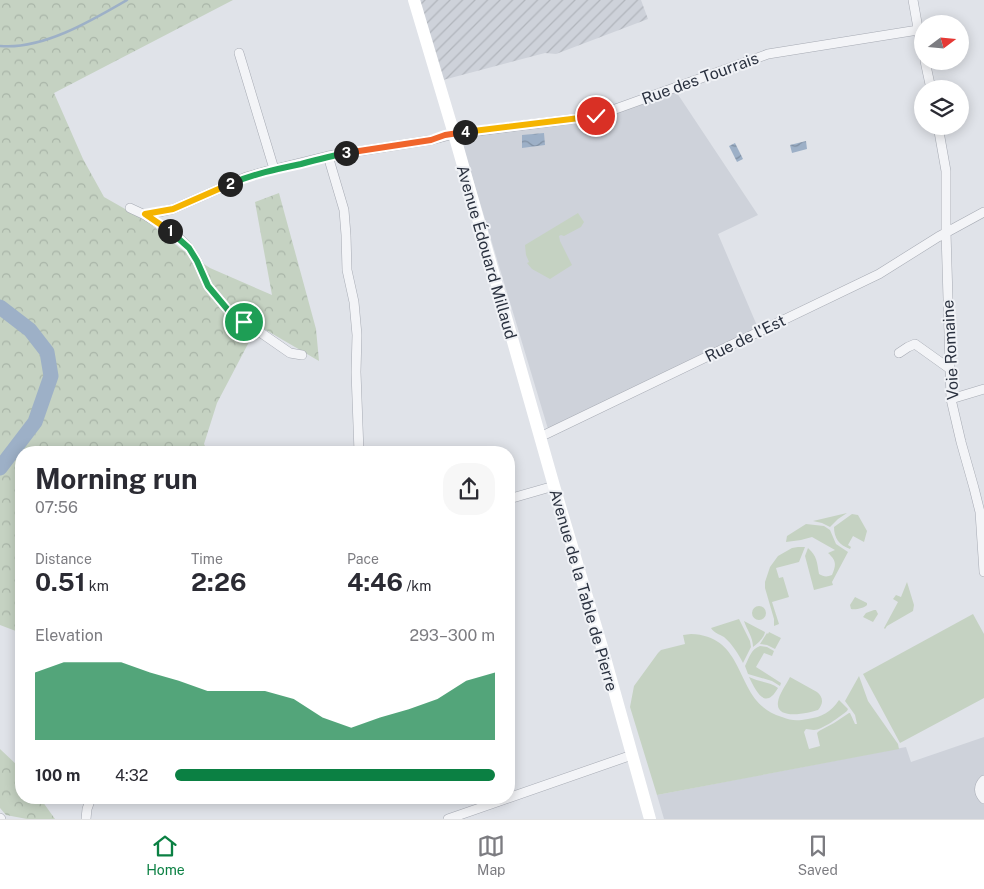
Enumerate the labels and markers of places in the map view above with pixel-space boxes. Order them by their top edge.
pin [575,95,617,137]
pin: 4 [452,120,478,144]
pin: 3 [334,140,358,166]
pin: 2 [218,172,242,196]
pin: 1 [158,218,182,244]
pin [223,301,265,343]

